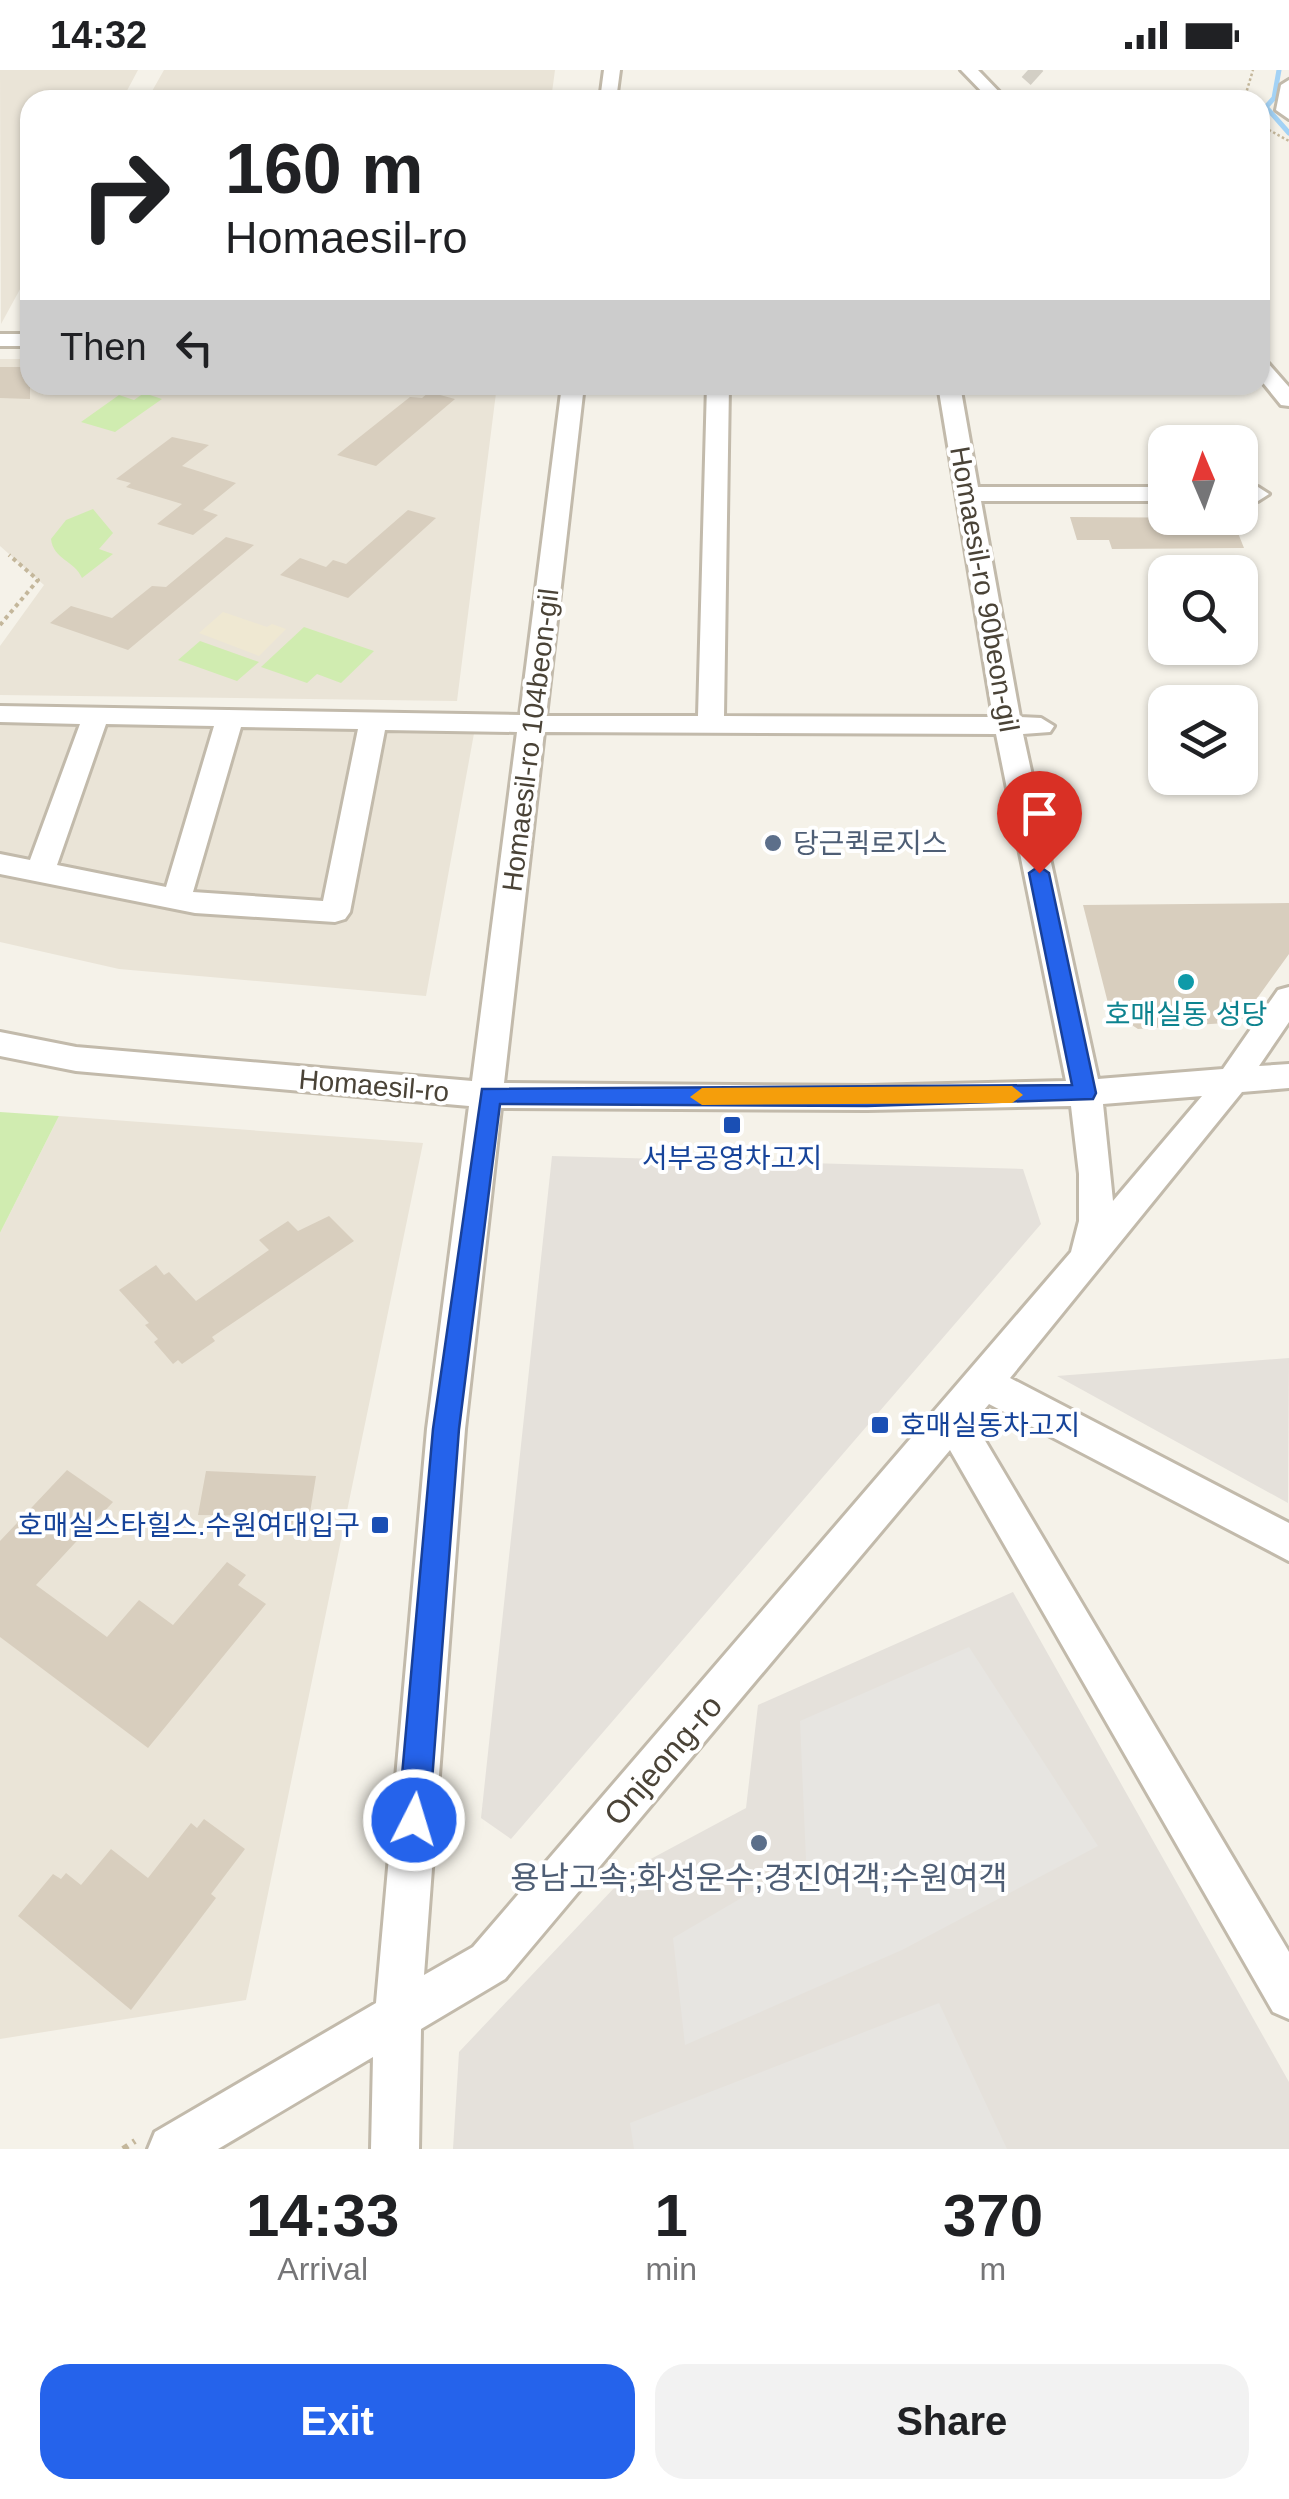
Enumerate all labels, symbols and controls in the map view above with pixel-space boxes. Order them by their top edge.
text: 14:32 [50,14,147,56]
icon: right [60,130,190,260]
text: 160 m [225,130,423,208]
text: Homaesil-ro [225,212,468,263]
icon: left [167,320,222,375]
text: Then [60,326,147,368]
north arrow [1148,425,1258,535]
map controls [1148,425,1258,795]
street label: Homaesil-ro 90beon-gil [944,444,1025,734]
button: search [1148,555,1258,665]
street label: Homaesil-ro 104beon-gil [497,587,564,893]
button: layers [1148,685,1258,795]
pin [997,771,1082,874]
icon: arrive [1012,786,1067,841]
place label: 당근퀵로지스 [793,828,948,859]
marker: 당근퀵로지스 [762,832,784,854]
marker: 호매실동 성당 [1175,971,1197,993]
place label: 호매실동 성당 [1105,999,1267,1030]
street label: Homaesil-ro [297,1063,450,1108]
marker: 서부공영차고지 [721,1114,743,1136]
place label: 서부공영차고지 [642,1143,822,1174]
place label: 호매실동차고지 [900,1410,1080,1441]
marker: 호매실동차고지 [869,1414,891,1436]
place label: 호매실스타힐스.수원여대입구 [17,1510,360,1541]
marker: 호매실스타힐스.수원여대입구 [369,1514,391,1536]
street label: Onjeong-ro [597,1688,729,1832]
position arrow [362,1768,466,1872]
marker: 용남고속;화성운수;경진여객;수원여객 [748,1832,770,1854]
place label: 용남고속;화성운수;경진여객;수원여객 [510,1860,1008,1896]
text: 14:33 [246,2182,399,2249]
text: 1 [654,2182,688,2249]
text: 370 [943,2182,1043,2249]
text: Arrival [277,2251,368,2287]
text: min [645,2251,697,2287]
text: m [980,2251,1006,2287]
button: Exit [40,2364,635,2479]
button: Share [655,2364,1249,2479]

